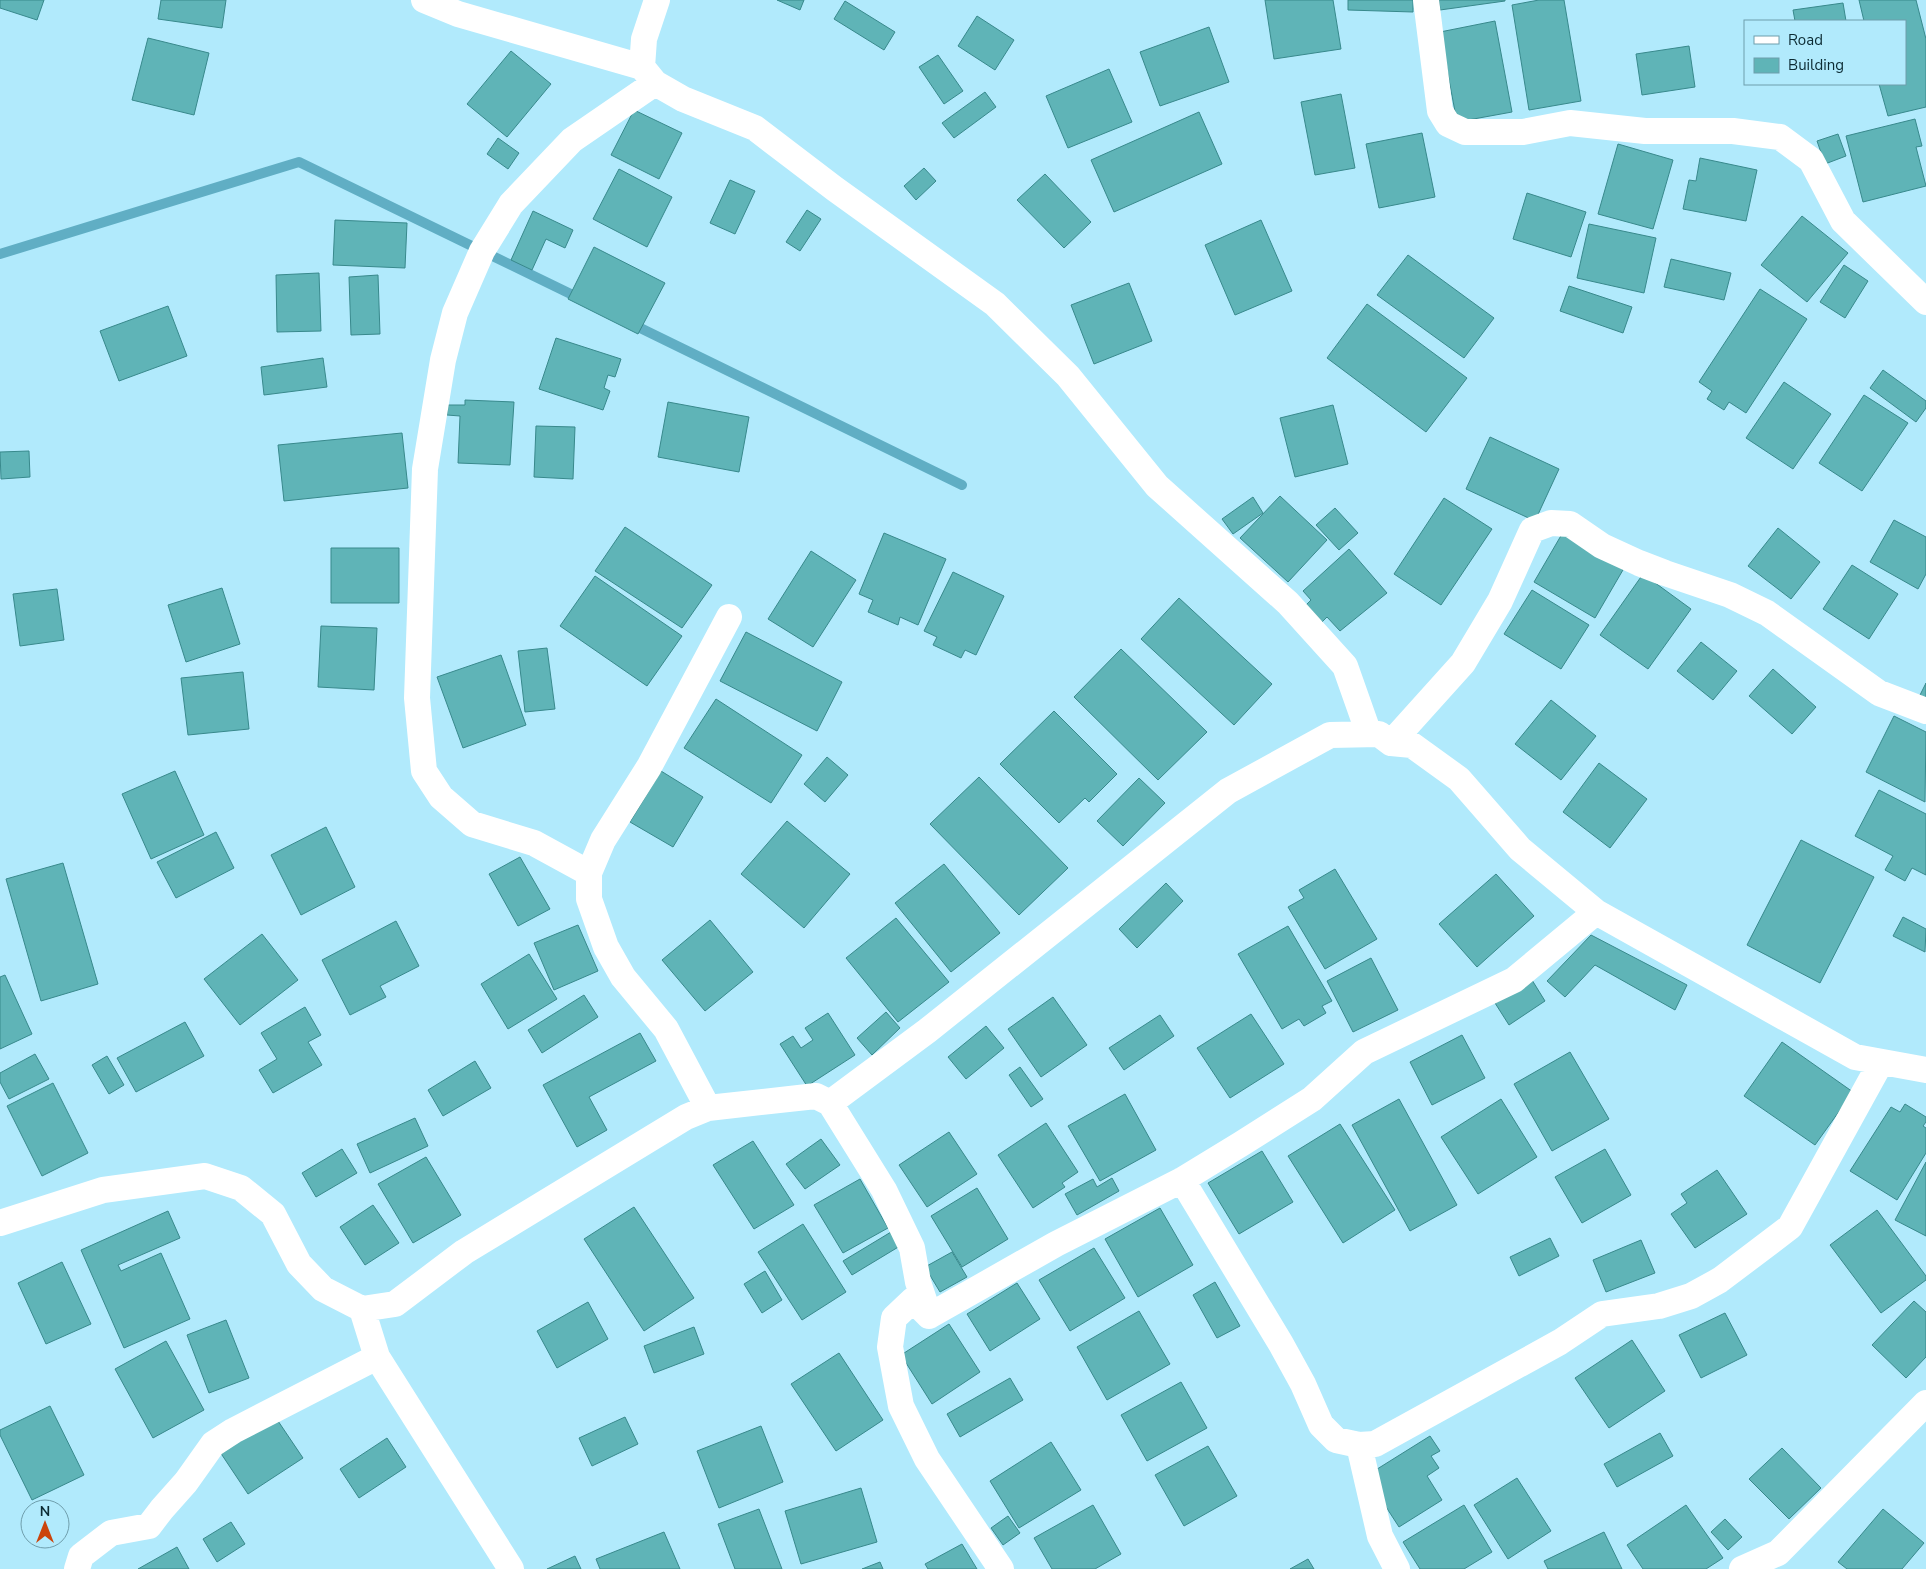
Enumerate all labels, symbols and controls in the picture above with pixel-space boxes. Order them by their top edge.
legend [1744,20,1906,85]
text: Road [1788,30,1823,50]
text: Building [1788,55,1844,75]
north arrow [20,1499,70,1549]
text: N [40,1502,50,1521]

